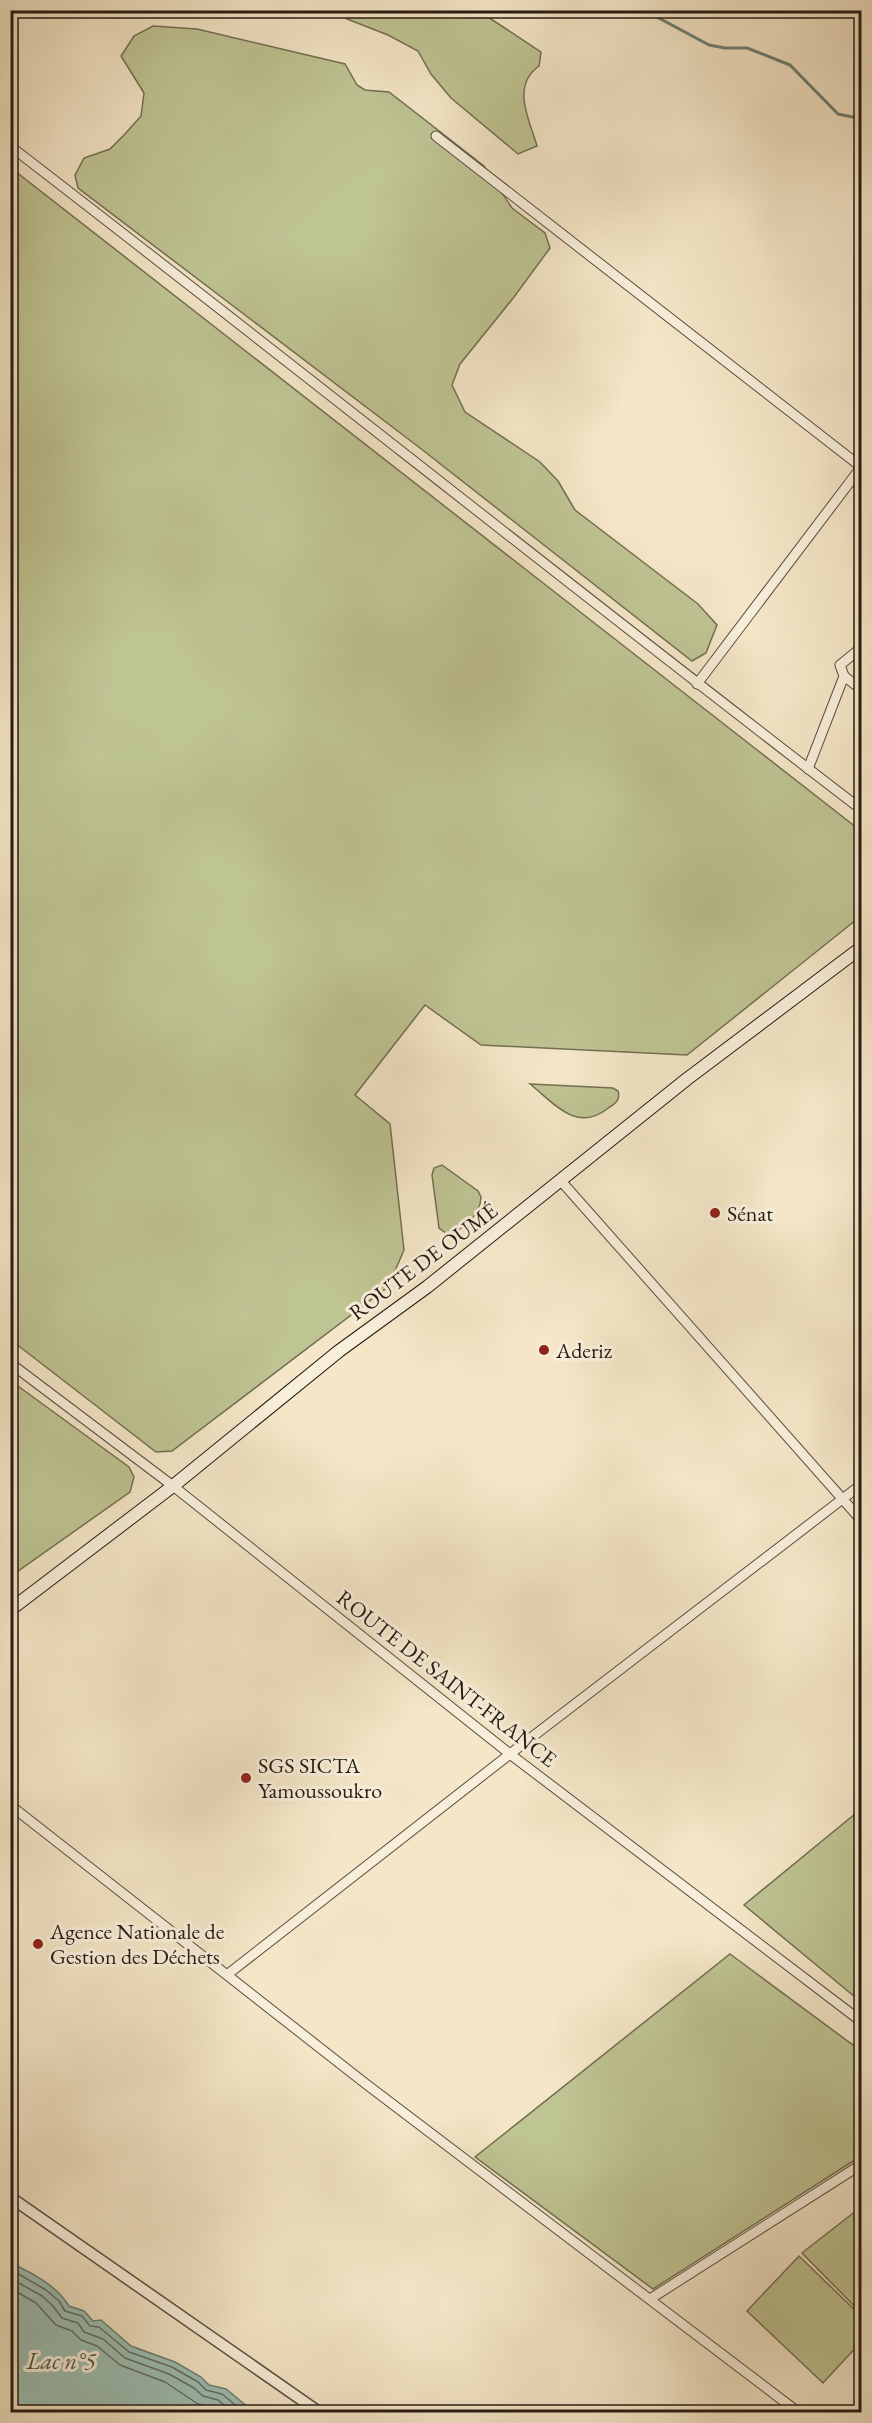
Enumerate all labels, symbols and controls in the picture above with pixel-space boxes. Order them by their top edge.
street label: ROUTE DE OUMÉ [343,1196,503,1327]
place label: Sénat [727,1199,773,1228]
marker: Sénat [708,1206,722,1220]
place label: Aderiz [555,1336,613,1365]
marker: Aderiz [537,1343,551,1357]
street label: ROUTE DE SAINT-FRANCE [331,1583,563,1774]
place label: SGS SICTA Yamoussoukro [258,1751,382,1805]
marker: SGS SICTA Yamoussoukro [239,1771,253,1785]
place label: Agence Nationale de Gestion des Déchets [49,1917,225,1971]
marker: Agence Nationale de Gestion des Déchets [31,1937,45,1951]
water label: Lac n°5 [25,2345,97,2376]

